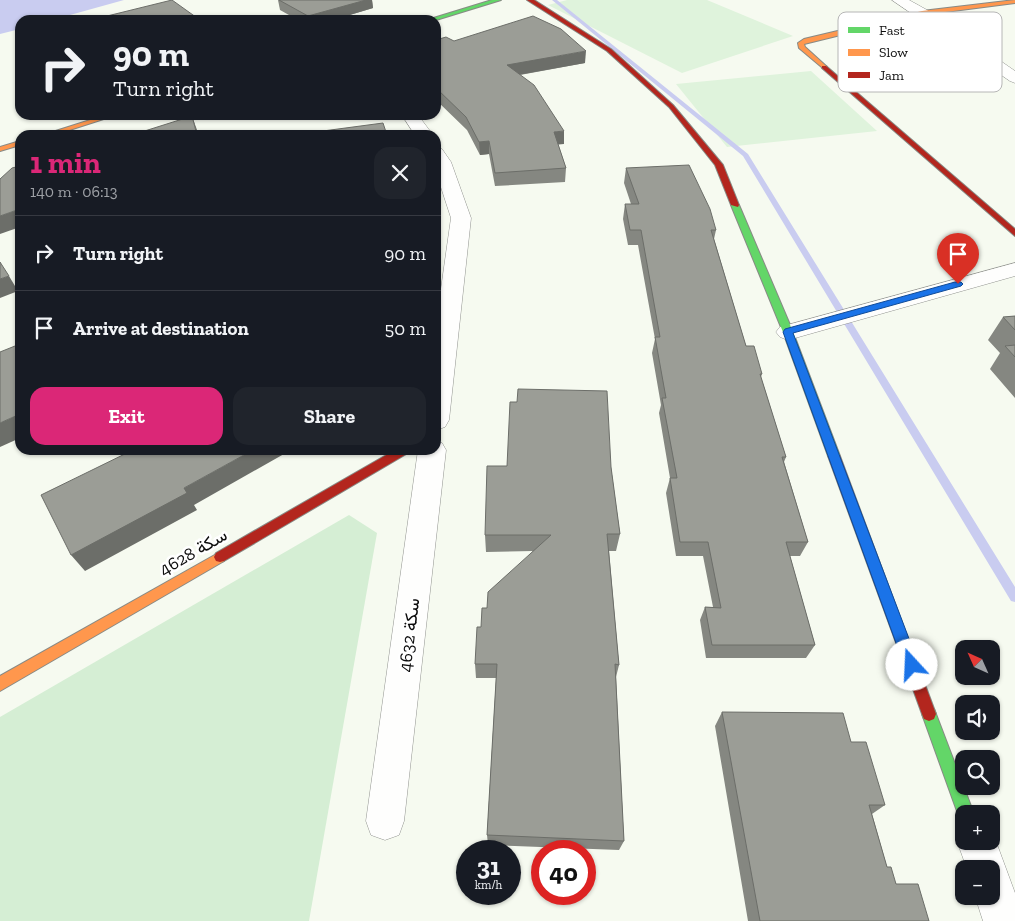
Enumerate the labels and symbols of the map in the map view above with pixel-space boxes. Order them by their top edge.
legend [838,12,1002,92]
text: Fast [879,22,906,39]
text: Slow [879,44,908,61]
text: Jam [879,67,904,84]
pin [937,233,979,284]
street label: سكة 4628 [155,524,231,580]
street label: سكة 4632 [394,597,424,673]
position arrow [885,638,937,690]
north arrow [955,640,1000,685]
speed limit sign: 40 [531,840,596,905]

